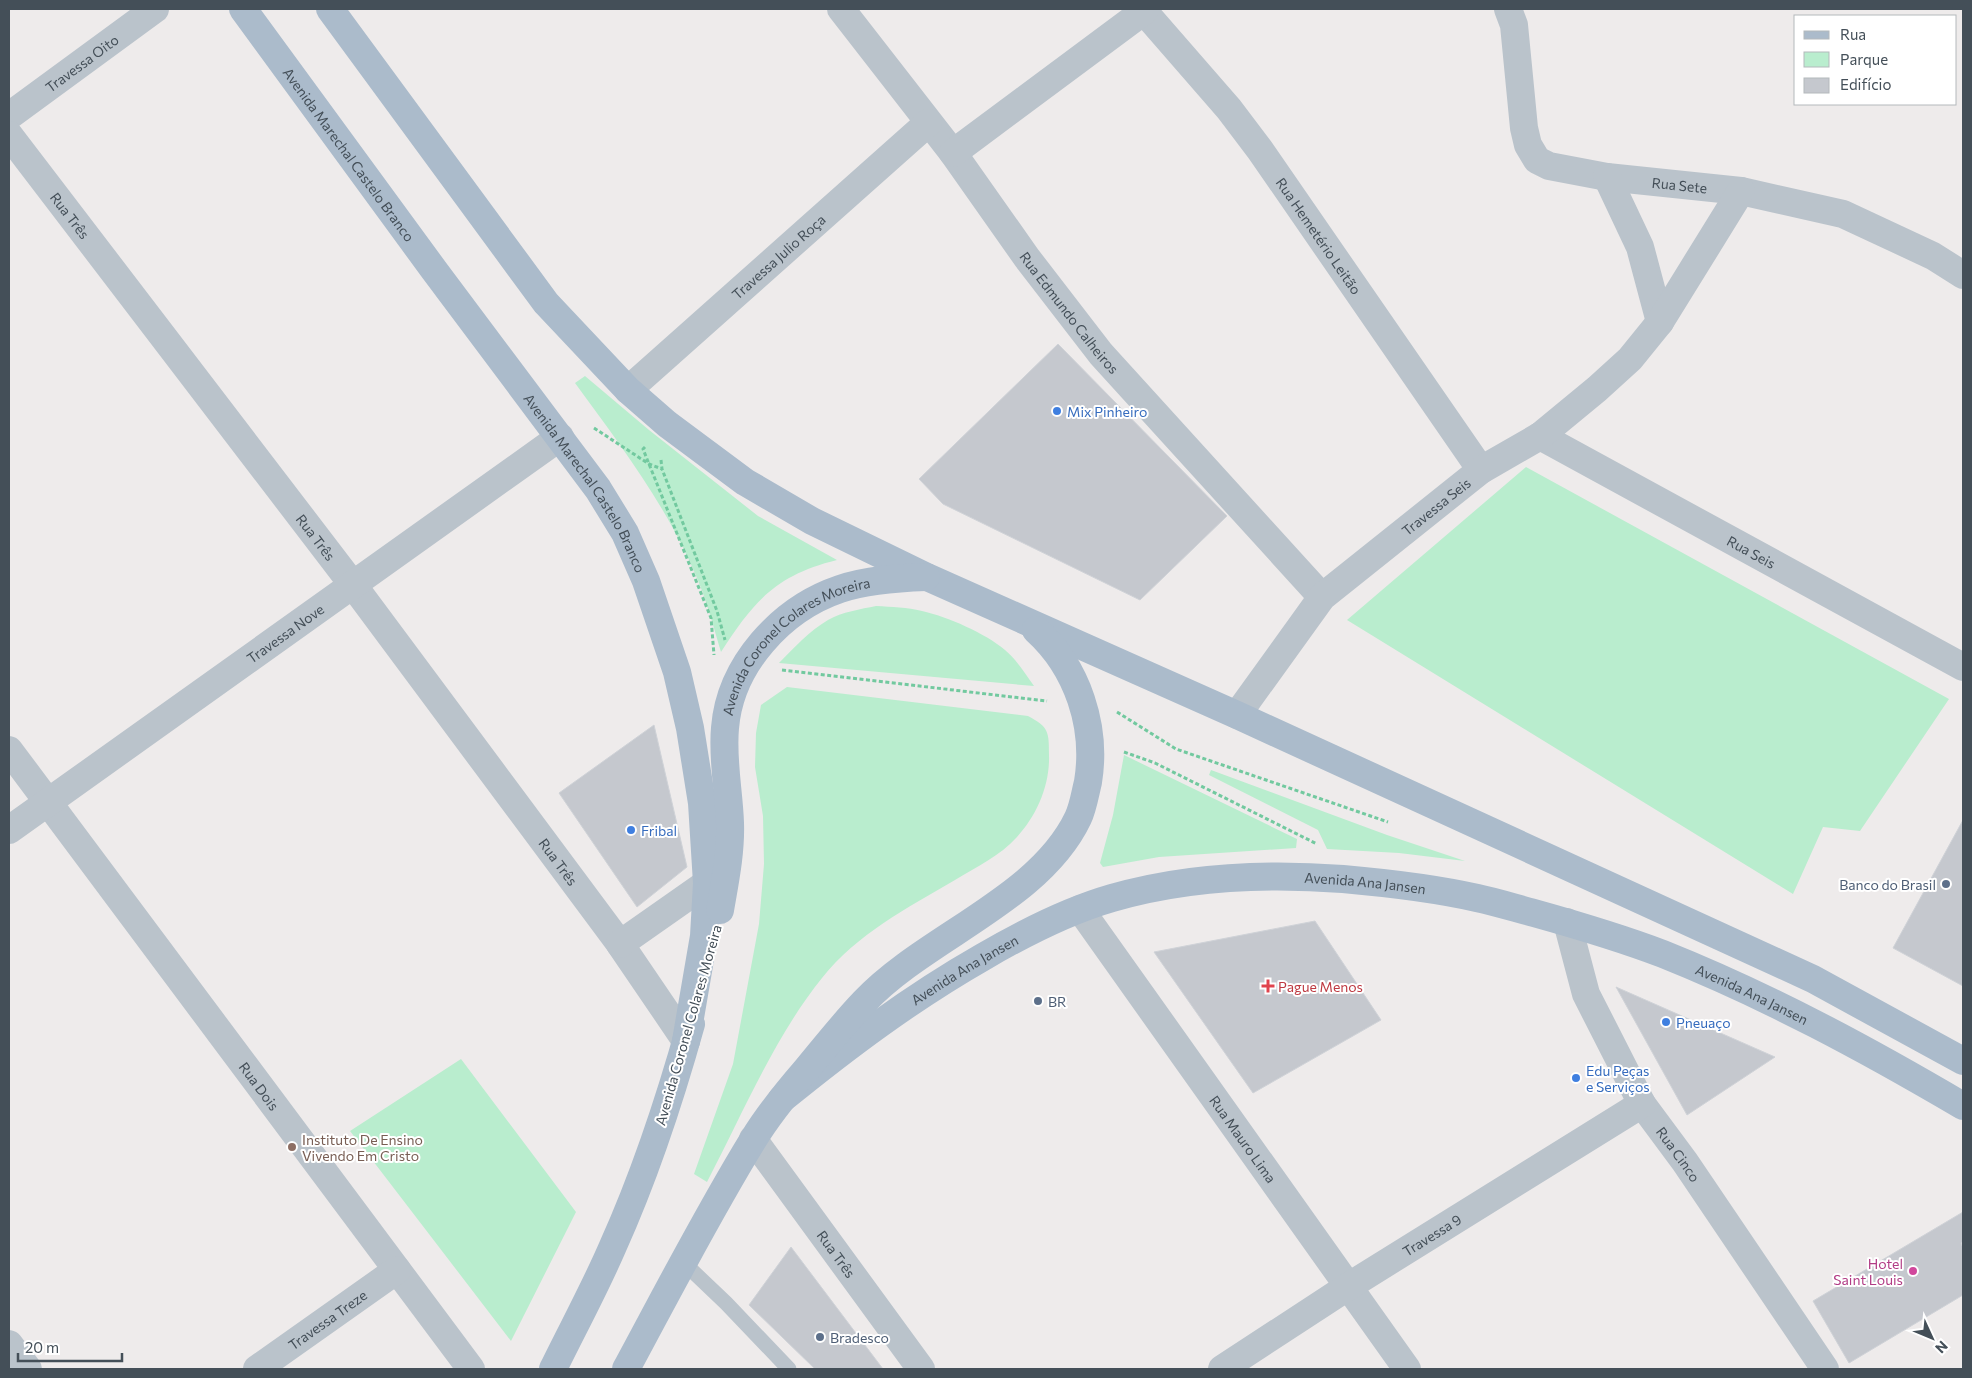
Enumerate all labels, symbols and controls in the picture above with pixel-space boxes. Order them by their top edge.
legend [1794,15,1957,105]
text: Rua [1840,25,1866,43]
street label: Travessa Oito [42,30,122,95]
text: Parque [1840,50,1888,68]
street label: Avenida Marechal Castelo Branco [280,64,419,244]
text: Edifício [1840,75,1891,93]
street label: Rua Sete [1651,173,1708,196]
street label: Rua Hemetério Leitão [1273,174,1365,297]
street label: Rua Três [47,189,94,242]
street label: Travessa Julio Roça [728,210,828,302]
street label: Rua Edmundo Calheiros [1017,248,1123,377]
street label: Avenida Marechal Castelo Branco [521,390,650,575]
place label: Mix Pinheiro [1067,403,1147,420]
marker: Mix Pinheiro [1051,405,1063,417]
street label: Travessa Seis [1398,474,1474,539]
street label: Rua Três [293,510,339,564]
street label: Rua Seis [1724,531,1779,572]
street label: Avenida Coronel Colares Moreira [718,573,871,717]
street label: Travessa Nove [243,600,327,666]
place label: Fribal [641,822,677,839]
marker: Fribal [625,824,637,836]
street label: Rua Três [536,835,582,888]
street label: Avenida Ana Jansen [1304,868,1427,897]
place label: Banco do Brasil [1839,876,1936,893]
marker: Banco do Brasil [1940,878,1952,890]
street label: Avenida Coronel Colares Moreira [651,923,725,1127]
street label: Avenida Ana Jansen [907,931,1021,1008]
street label: Avenida Ana Jansen [1693,960,1811,1027]
place label: Pague Menos [1278,978,1363,995]
marker: Pague Menos [1262,980,1274,992]
place label: BR [1048,993,1066,1010]
marker: BR [1032,995,1044,1007]
place label: Pneuaço [1676,1014,1731,1031]
marker: Pneuaço [1660,1016,1672,1028]
street label: Rua Dois [236,1058,283,1113]
place label: Edu Peças e Serviços [1586,1062,1650,1095]
marker: Edu Peças e Serviços [1570,1072,1582,1084]
street label: Rua Mauro Lima [1207,1092,1280,1186]
street label: Rua Cinco [1653,1123,1704,1185]
place label: Instituto De Ensino Vivendo Em Cristo [302,1131,423,1164]
marker: Instituto De Ensino Vivendo Em Cristo [286,1141,298,1153]
street label: Travessa 9 [1399,1210,1464,1259]
street label: Rua Três [814,1227,860,1281]
place label: Hotel Saint Louis [1833,1255,1903,1288]
marker: Hotel Saint Louis [1907,1265,1919,1277]
street label: Travessa Treze [285,1286,370,1353]
north arrow [1907,1313,1957,1363]
place label: Bradesco [830,1329,889,1346]
scale bar [18,1330,121,1362]
marker: Bradesco [814,1331,826,1343]
text: 20 m [25,1338,59,1356]
text: N [1932,1338,1951,1357]

